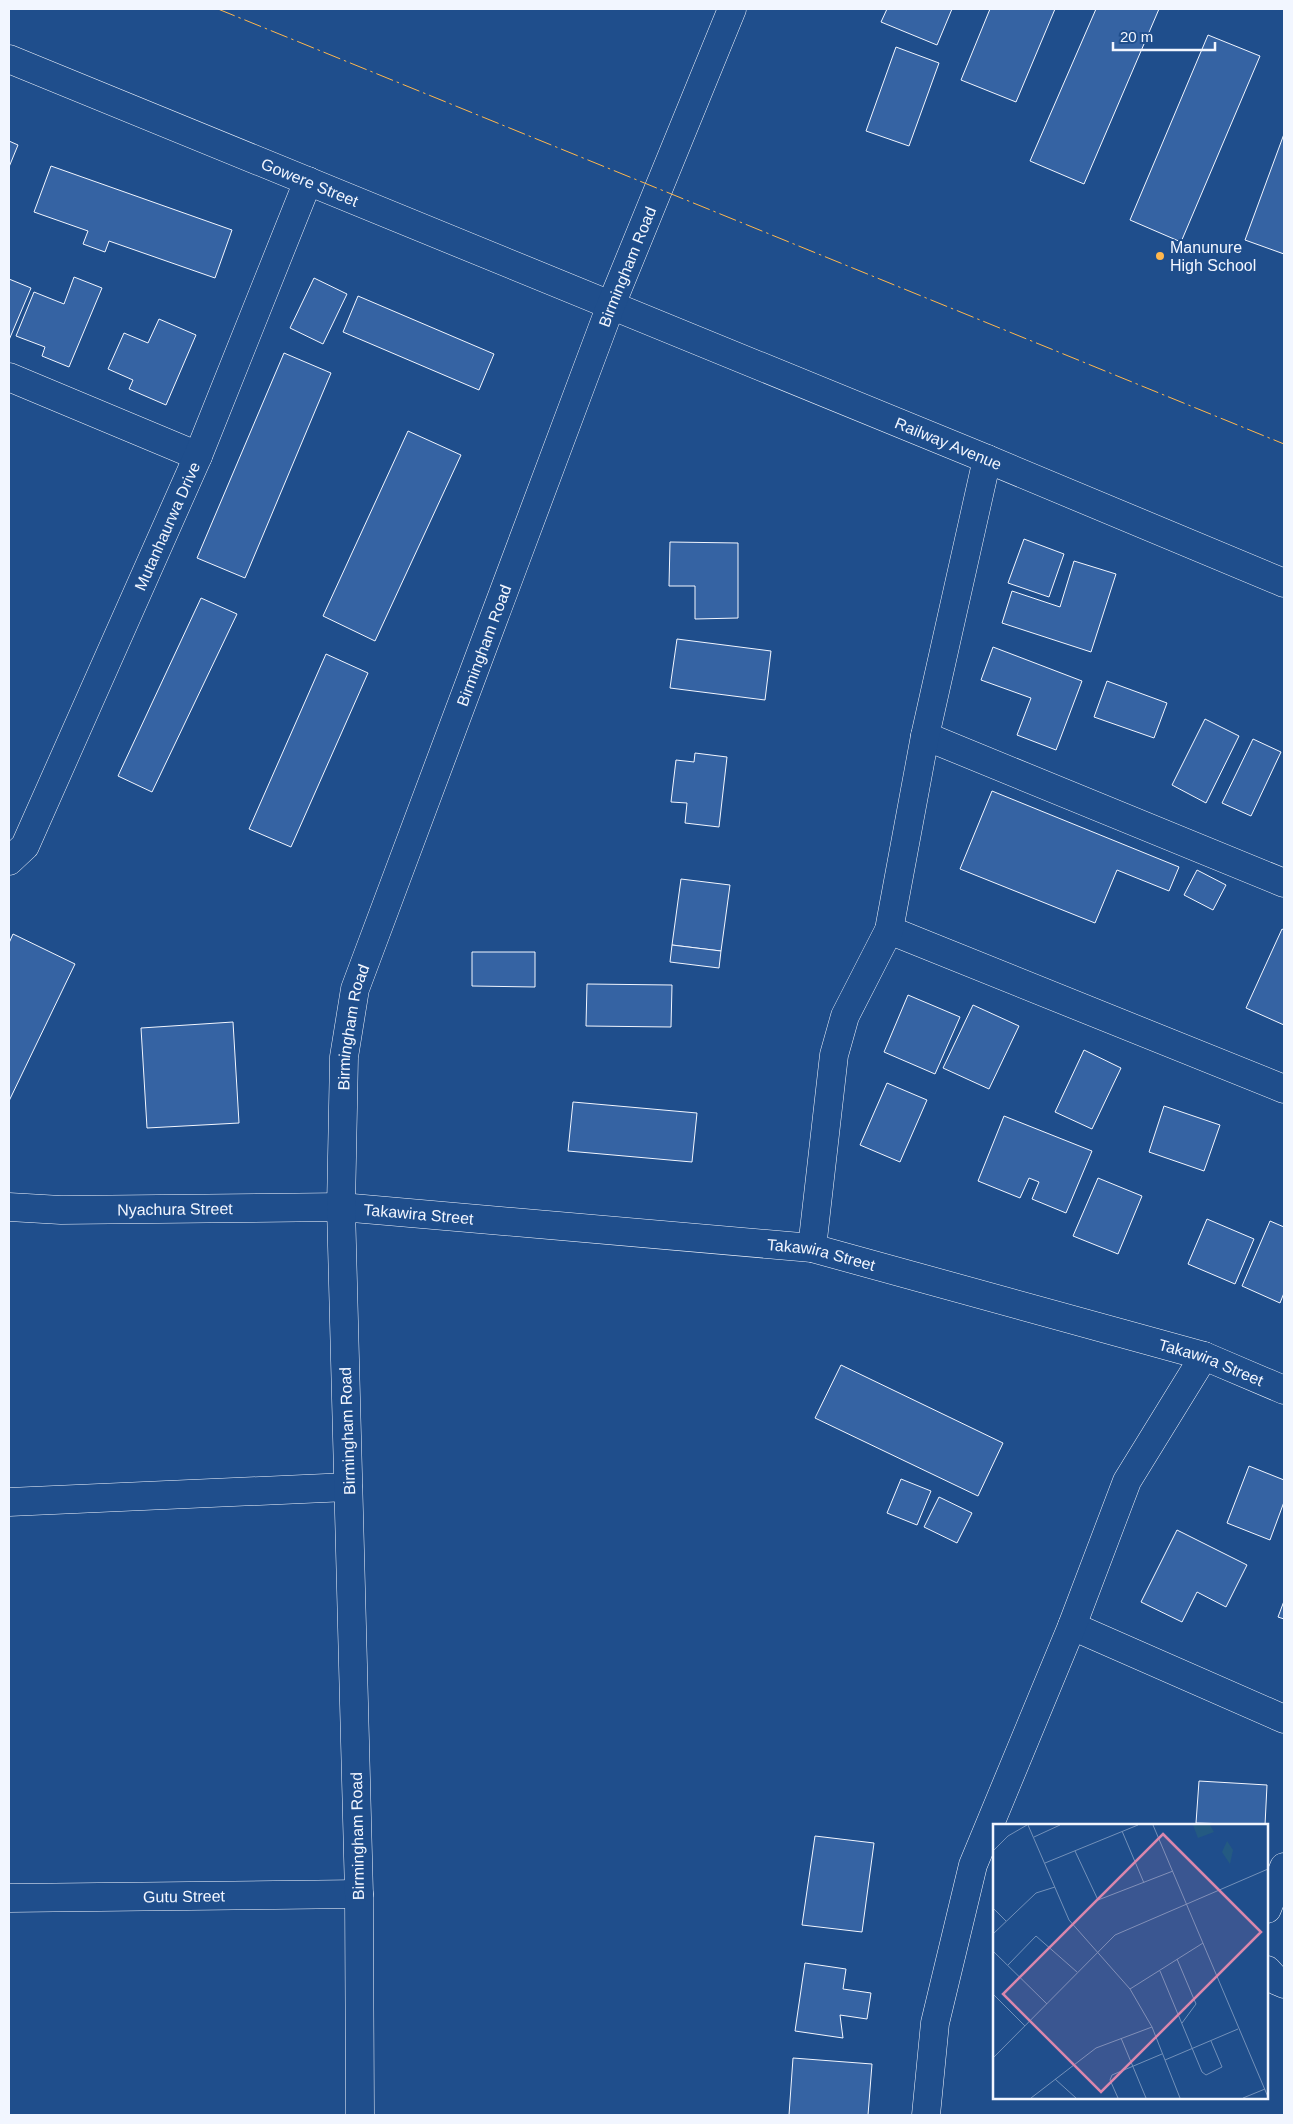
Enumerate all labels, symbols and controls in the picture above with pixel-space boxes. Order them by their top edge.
scale bar [1113,20,1216,52]
text: 20 m [1120,28,1153,45]
street label: Gowere Street [259,155,361,210]
street label: Birmingham Road [596,204,659,329]
place label: Manunure High School [1170,239,1256,274]
marker: Manunure High School [1154,250,1166,262]
street label: Railway Avenue [892,414,1004,473]
street label: Mutanhaurwa Drive [131,459,203,593]
street label: Birmingham Road [454,583,514,709]
street label: Birmingham Road [335,962,373,1091]
street label: Nyachura Street [117,1200,233,1218]
street label: Takawira Street [363,1201,475,1228]
street label: Takawira Street [766,1236,878,1274]
street label: Takawira Street [1157,1336,1266,1389]
street label: Birmingham Road [337,1367,358,1495]
street label: Birmingham Road [348,1772,367,1900]
inset map [993,1824,1268,2099]
street label: Gutu Street [143,1888,226,1905]

